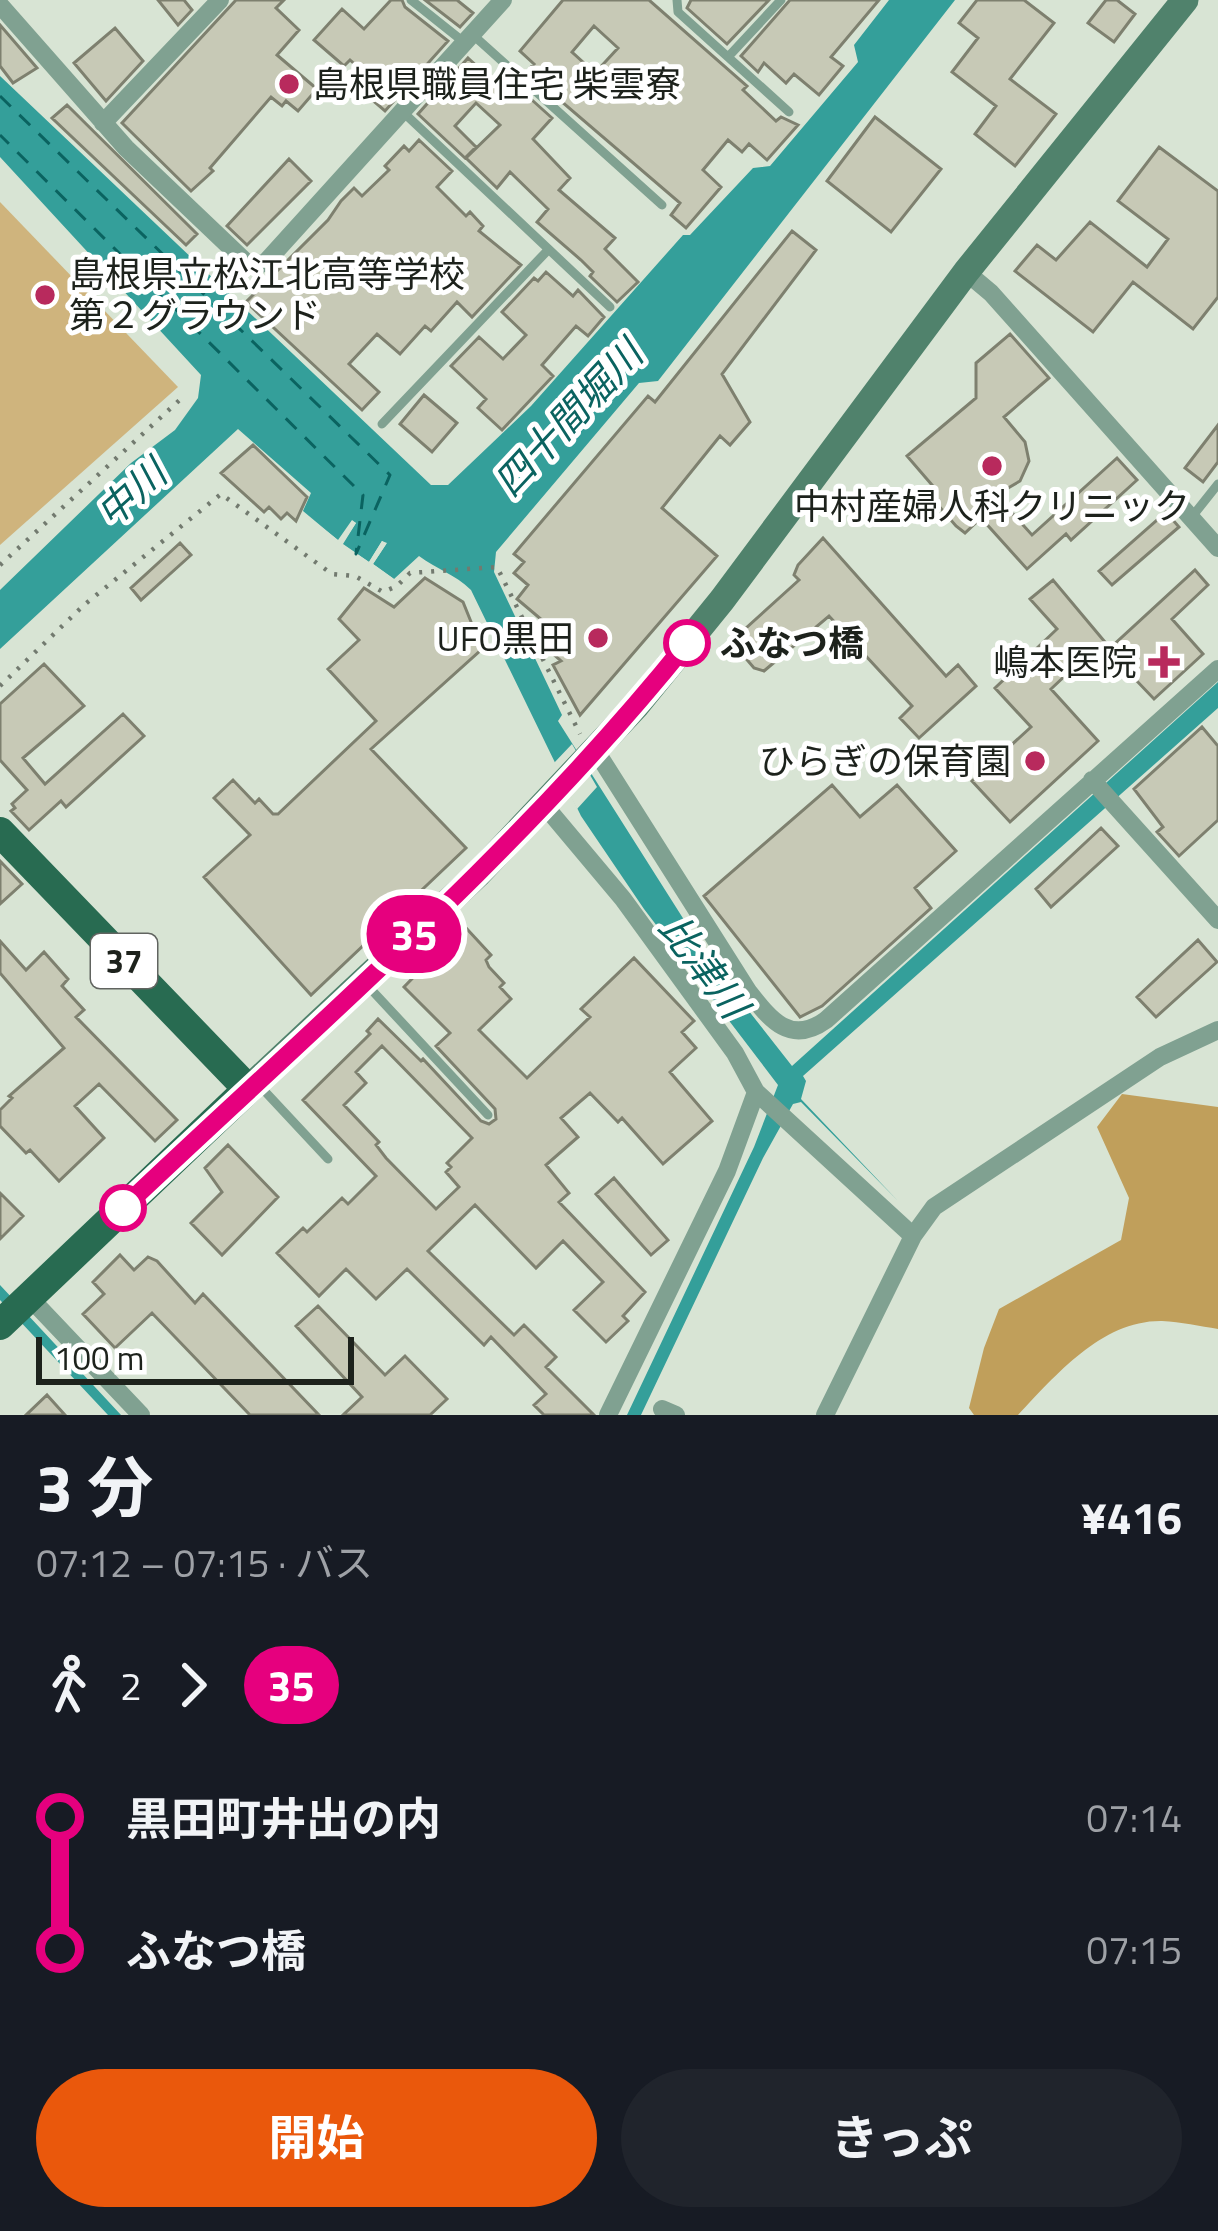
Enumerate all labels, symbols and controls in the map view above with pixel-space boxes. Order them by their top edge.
place label: 島根県職員住宅 柴雲寮 [313,56,681,111]
marker: 島根県職員住宅 柴雲寮 [276,71,302,97]
place label: 島根県立松江北高等学校 第２グラウンド [69,246,465,342]
marker: 島根県立松江北高等学校 第２グラウンド [32,282,58,308]
water label: 四十間堀川 [480,323,658,509]
water label: 中川 [82,442,182,541]
marker: 中村産婦人科クリニック [979,453,1005,479]
place label: 中村産婦人科クリニック [794,478,1190,533]
place label: UFO黒田 [436,610,574,665]
place label: ふなつ橋 [720,615,864,670]
marker: ふなつ橋 [665,621,709,665]
marker: UFO黒田 [585,625,611,651]
place label: 嶋本医院 [993,634,1137,689]
marker: 嶋本医院 [1148,646,1180,678]
place label: ひらぎの保育園 [759,733,1011,788]
marker: ひらぎの保育園 [1022,748,1048,774]
line badge: 35 [360,895,468,973]
water label: 比津川 [646,901,766,1033]
text: 35 [390,902,438,966]
road number: 37 [91,934,157,988]
unlabelled marker [101,1186,145,1230]
scale bar [36,1331,354,1384]
text: 100 m [54,1333,144,1383]
text: 3 分 [36,1436,153,1537]
text: ¥416 [1081,1483,1182,1551]
text: 07:12 – 07:15 · バス [36,1533,373,1592]
icon: walk [36,1652,102,1718]
icon: forward [160,1652,226,1718]
text: 35 [268,1653,315,1717]
text: 2 [120,1656,142,1715]
text: 黒田町井出の内 [126,1784,441,1852]
text: 07:14 [1086,1788,1182,1847]
text: ふなつ橋 [126,1916,306,1984]
text: 07:15 [1086,1920,1182,1979]
button: 開始 [36,2069,597,2207]
button: きっぷ [621,2069,1182,2207]

